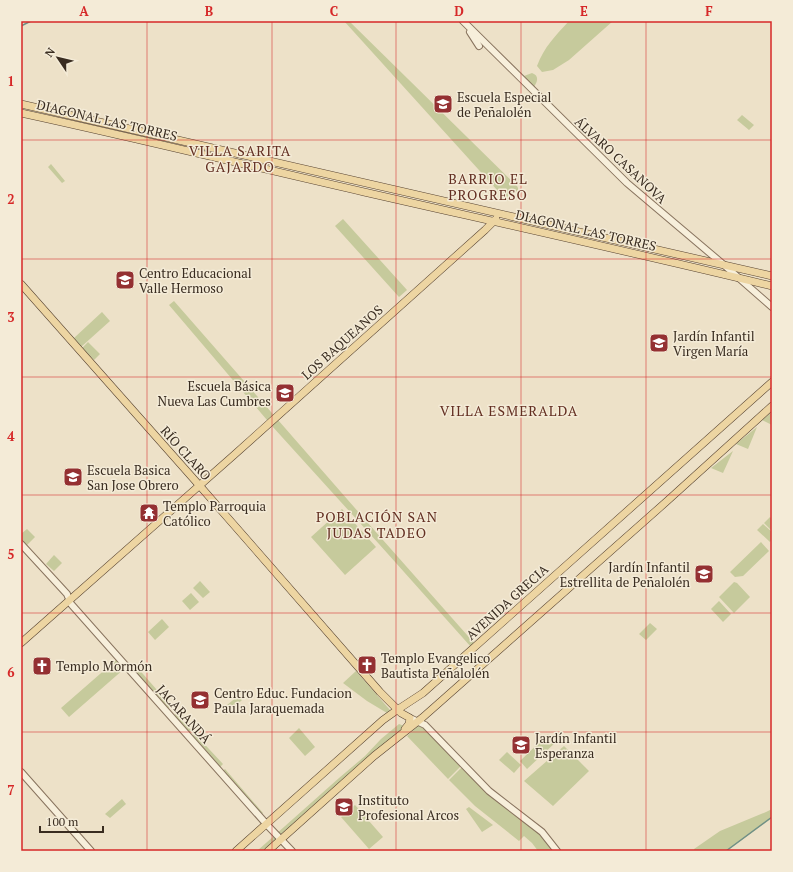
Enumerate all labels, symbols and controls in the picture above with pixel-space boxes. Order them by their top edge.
text: A [79,2,89,20]
text: B [205,2,213,20]
text: C [330,2,338,20]
text: D [454,2,464,20]
text: E [580,2,588,20]
text: F [705,2,713,20]
north arrow [38,38,78,78]
text: N [42,44,58,60]
text: 1 [7,72,15,90]
place label: Escuela Especial de Peñalolén [457,88,552,121]
school or university icon: Escuela Especial de Peñalolén [432,93,454,115]
street label: DIAGONAL LAS TORRES [35,95,179,145]
street label: ÁLVARO CASANOVA [571,113,671,207]
district label: VILLA SARITA GAJARDO [189,141,291,176]
district label: BARRIO EL PROGRESO [448,169,528,204]
text: 2 [7,190,15,208]
street label: DIAGONAL LAS TORRES [514,205,658,255]
place label: Centro Educacional Valle Hermoso [139,264,252,297]
school or university icon: Centro Educacional Valle Hermoso [114,269,136,291]
street label: LOS BAQUEANOS [297,301,387,383]
text: 3 [7,308,15,326]
place label: Jardín Infantil Virgen María [673,327,755,360]
school or university icon: Jardín Infantil Virgen María [648,332,670,354]
place label: Escuela Básica Nueva Las Cumbres [158,377,271,410]
school or university icon: Escuela Básica Nueva Las Cumbres [274,382,296,404]
district label: VILLA ESMERALDA [440,401,578,420]
street label: RÍO CLARO [157,422,215,484]
text: 4 [7,427,15,445]
place label: Escuela Basica San Jose Obrero [87,461,179,494]
school or university icon: Escuela Basica San Jose Obrero [62,466,84,488]
place label: Templo Parroquia Católico [163,497,267,530]
temple icon: Templo Parroquia Católico [138,502,160,524]
district label: POBLACIÓN SAN JUDAS TADEO [316,507,438,542]
text: 5 [7,545,15,563]
place label: Jardín Infantil Estrellita de Peñalolén [560,558,690,591]
street label: AVENIDA GRECIA [462,560,552,644]
school or university icon: Jardín Infantil Estrellita de Peñalolén [693,563,715,585]
place label: Templo Evangelico Bautista Peñalolén [381,649,490,682]
church icon: Templo Evangelico Bautista Peñalolén [356,654,378,676]
church icon: Templo Mormón [31,655,53,677]
place label: Templo Mormón [56,657,152,675]
text: 6 [7,663,15,681]
street label: JACARANDÁ [153,681,215,747]
place label: Centro Educ. Fundacion Paula Jaraquemada [214,684,352,717]
school or university icon: Centro Educ. Fundacion Paula Jaraquemada [189,689,211,711]
place label: Jardín Infantil Esperanza [535,729,617,762]
school or university icon: Jardín Infantil Esperanza [510,734,532,756]
text: 7 [7,781,15,799]
place label: Instituto Profesional Arcos [358,791,459,824]
school or university icon: Instituto Profesional Arcos [333,796,355,818]
scale bar [40,808,103,834]
text: 100 m [46,814,79,829]

